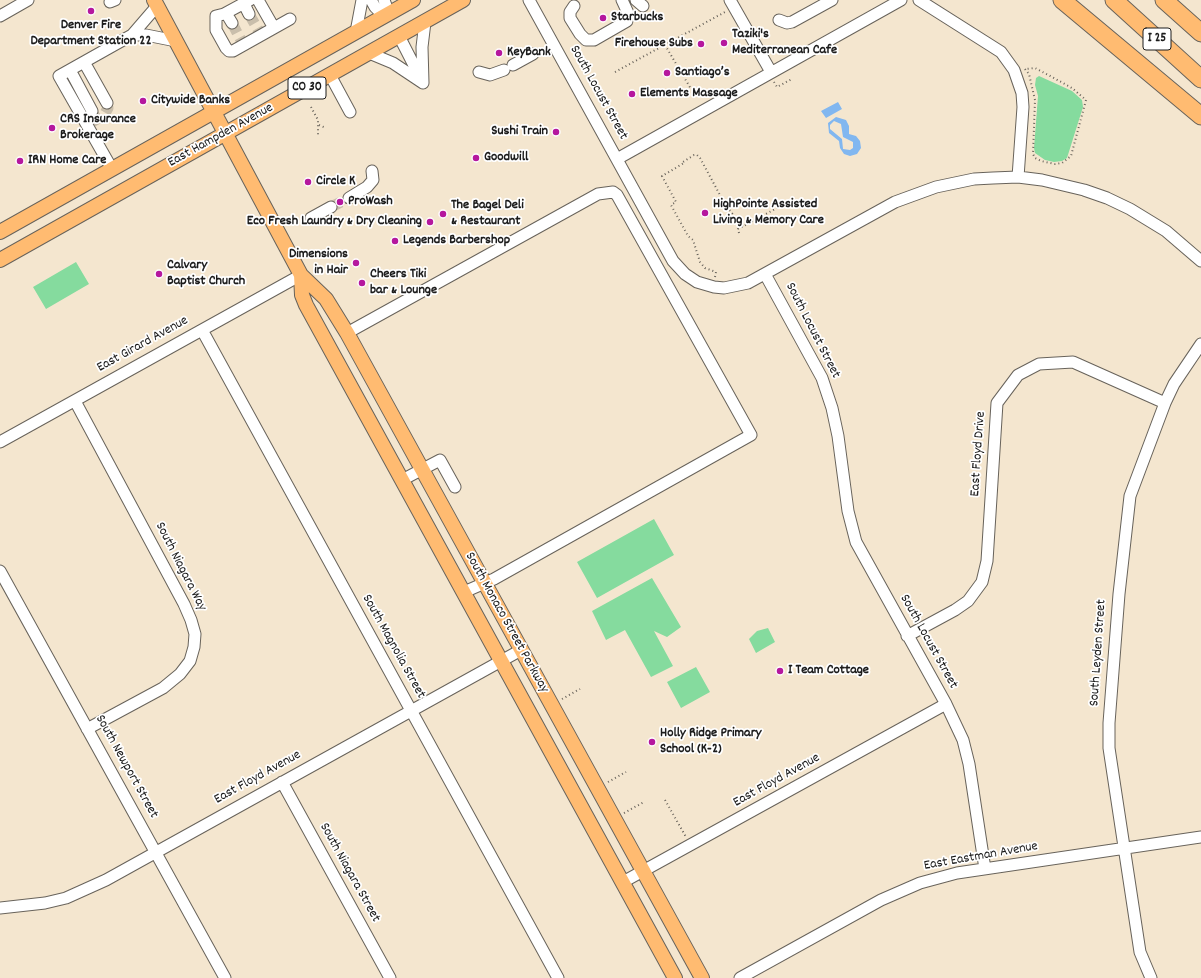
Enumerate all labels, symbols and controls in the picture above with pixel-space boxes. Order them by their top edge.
marker: Denver Fire Department Station 22 [86,6,96,16]
place label: Starbucks [611,10,663,26]
marker: Starbucks [598,13,608,23]
place label: Denver Fire Department Station 22 [30,18,152,50]
place label: Taziki's Mediterranean Cafe [732,27,837,60]
road number: I 25 [1143,28,1171,50]
place label: Firehouse Subs [615,36,693,52]
marker: Taziki's Mediterranean Cafe [719,38,729,48]
marker: Firehouse Subs [696,39,706,49]
street label: South Locust Street [565,43,631,143]
place label: KeyBank [507,45,551,61]
marker: KeyBank [494,48,504,58]
place label: Santiago’s [675,65,730,81]
marker: Santiago’s [662,68,672,78]
road number: CO 30 [288,77,326,99]
place label: Elements Massage [640,86,738,102]
marker: Elements Massage [627,89,637,99]
place label: Citywide Banks [151,93,230,109]
marker: Citywide Banks [138,96,148,106]
street label: East Hampden Avenue [165,100,277,172]
place label: CRS Insurance Brokerage [60,112,136,144]
marker: CRS Insurance Brokerage [47,123,57,133]
place label: Sushi Train [491,124,548,140]
marker: Sushi Train [551,127,561,137]
place label: Goodwill [484,150,528,166]
place label: IRN Home Care [28,153,106,169]
marker: Goodwill [471,153,481,163]
marker: IRN Home Care [15,156,25,166]
place label: Circle K [316,174,355,190]
marker: Circle K [303,177,313,187]
place label: ProWash [348,194,393,210]
marker: ProWash [335,197,345,207]
place label: HighPointe Assisted Living & Memory Care [713,197,824,230]
place label: The Bagel Deli & Restaurant [451,198,524,230]
marker: HighPointe Assisted Living & Memory Care [700,208,710,218]
marker: The Bagel Deli & Restaurant [438,209,448,219]
place label: Eco Fresh Laundry & Dry Cleaning [247,214,422,230]
marker: Eco Fresh Laundry & Dry Cleaning [425,217,435,227]
place label: Legends Barbershop [403,233,510,249]
marker: Legends Barbershop [390,236,400,246]
place label: Dimensions in Hair [289,247,348,280]
place label: Calvary Baptist Church [167,258,245,290]
marker: Dimensions in Hair [351,258,361,268]
place label: Cheers Tiki bar & Lounge [370,267,437,300]
marker: Calvary Baptist Church [154,269,164,279]
marker: Cheers Tiki bar & Lounge [357,278,367,288]
street label: South Locust Street [781,280,843,382]
street label: East Girard Avenue [94,313,192,377]
street label: East Floyd Drive [968,411,990,497]
street label: South Niagara Way [150,520,210,614]
street label: South Monaco Street Parkway [460,550,552,696]
street label: South Magnolia Street [357,592,429,702]
street label: South Locust Street [895,592,961,692]
street label: South Leyden Street [1087,599,1111,707]
place label: I Team Cottage [788,663,869,679]
marker: I Team Cottage [775,666,785,676]
street label: South Newport Street [91,712,161,822]
place label: Holly Ridge Primary School (K-2) [660,726,762,758]
marker: Holly Ridge Primary School (K-2) [647,737,657,747]
street label: East Floyd Avenue [212,747,304,809]
street label: East Floyd Avenue [731,750,823,812]
street label: South Niagara Street [315,820,383,926]
street label: East Eastman Avenue [923,839,1039,875]

